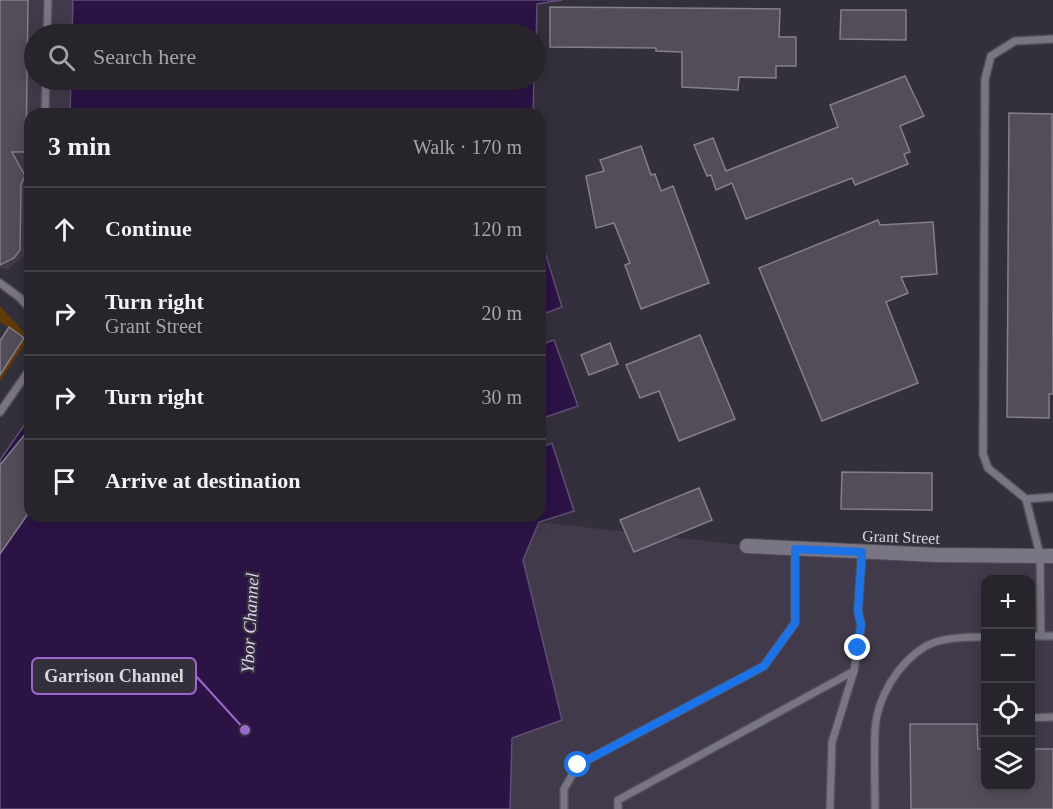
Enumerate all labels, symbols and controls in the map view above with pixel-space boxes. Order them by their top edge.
search box [24,24,546,90]
icon: search [45,41,78,74]
text: Search here [93,44,196,69]
text: 3 min [48,132,111,161]
text: Walk · 170 m [413,136,522,158]
icon: ahead [48,213,81,246]
text: Continue [105,216,192,241]
text: 120 m [471,218,522,240]
text: Turn right [105,289,204,314]
icon: right [48,297,81,330]
text: 20 m [481,302,522,324]
text: Grant Street [105,315,202,337]
icon: right [48,381,81,414]
text: Turn right [105,384,204,409]
text: 30 m [481,386,522,408]
icon: arrive [48,465,81,498]
text: Arrive at destination [105,468,301,493]
street label: Grant Street [862,527,941,547]
water label: Ybor Channel [237,572,263,674]
map controls [981,575,1035,791]
button: + [981,575,1035,629]
button: − [981,629,1035,683]
route end [844,634,870,660]
callout: Garrison Channel [32,658,196,694]
text: Garrison Channel [44,666,184,686]
button: locate [981,683,1035,737]
button: layers [981,737,1035,791]
route start [564,751,590,777]

